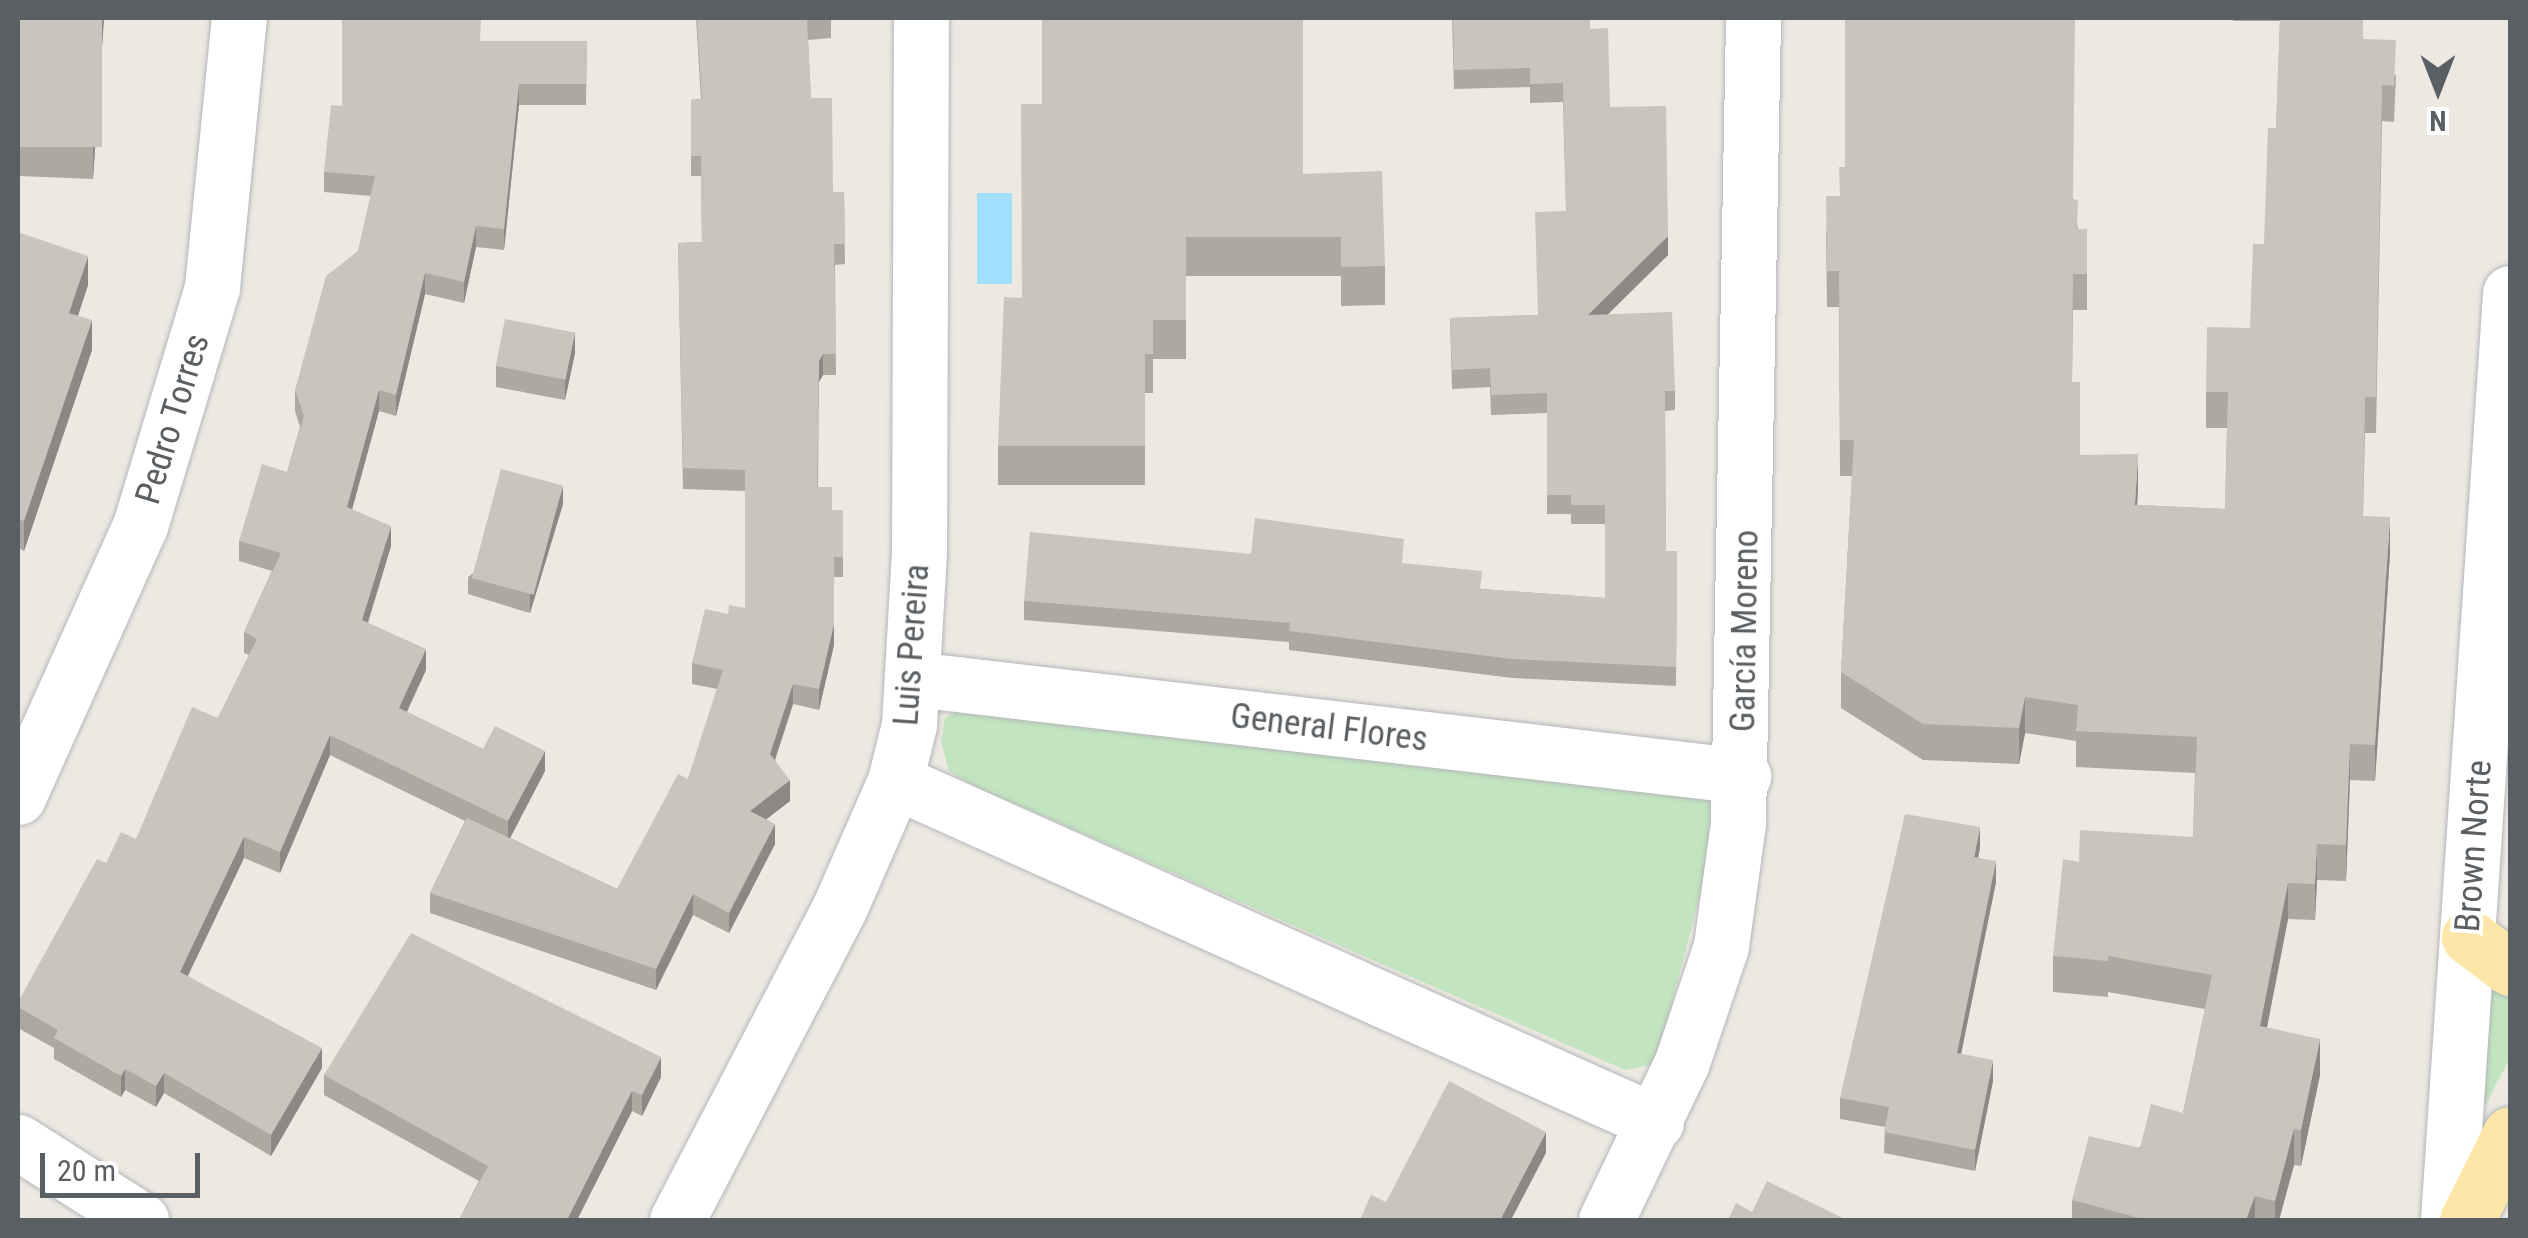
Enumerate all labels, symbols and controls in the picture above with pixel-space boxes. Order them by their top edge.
north arrow [2388,40,2488,140]
text: N [2429,104,2447,137]
street label: Pedro Torres [127,329,219,509]
street label: García Moreno [1722,530,1768,732]
street label: Luis Pereira [885,563,939,727]
street label: General Flores [1228,695,1430,761]
street label: Brown Norte [2447,759,2501,933]
scale bar [45,1133,205,1195]
text: 20 m [57,1153,116,1188]

